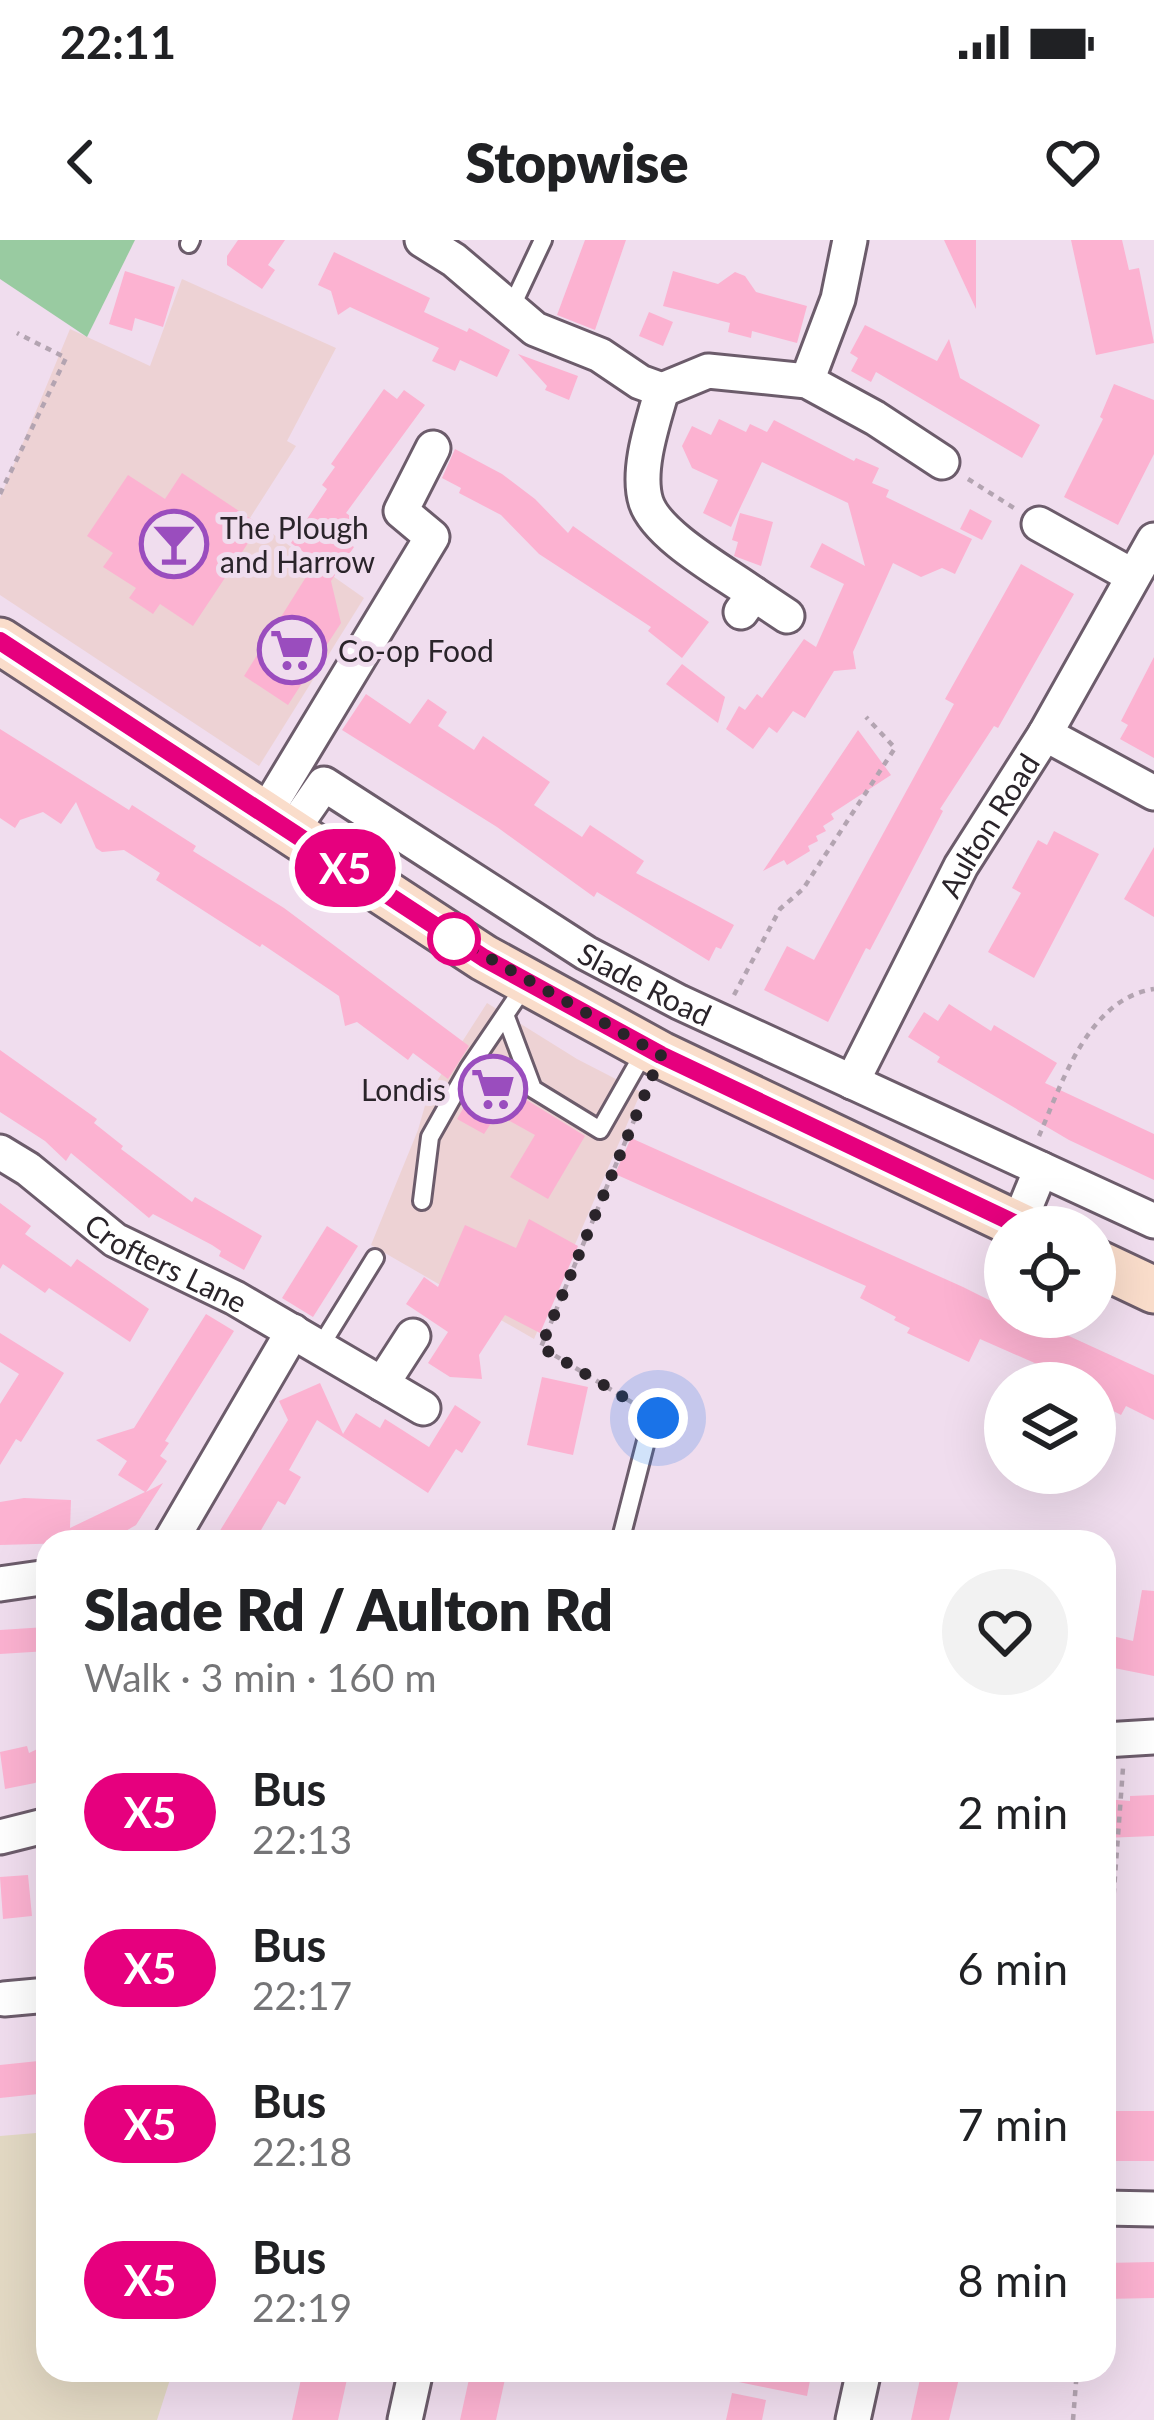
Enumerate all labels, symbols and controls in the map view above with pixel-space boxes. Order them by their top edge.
text: 22:11 [60,15,176,69]
icon: back [48,129,114,195]
icon: heart [1040,129,1106,195]
text: Stopwise [466,130,688,195]
bar icon: The Plough and Harrow [139,509,209,579]
place label: The Plough and Harrow [220,509,376,579]
supermarket icon: Co-op Food [257,615,327,685]
place label: Co-op Food [338,632,494,668]
street label: Aulton Road [930,746,1046,903]
line badge: X5 [291,829,399,907]
text: X5 [319,843,371,893]
unlabelled marker [429,914,479,964]
street label: Slade Road [572,934,717,1033]
supermarket icon: Londis [458,1054,528,1124]
place label: Londis [361,1071,446,1107]
street label: Crofters Lane [78,1205,254,1319]
map controls [984,1206,1116,1494]
button: locate [984,1206,1116,1338]
button: layers [984,1362,1116,1494]
your location [628,1388,688,1448]
button: heart [942,1569,1068,1695]
text: Slade Rd / Aulton Rd [84,1575,613,1643]
text: Walk · 3 min · 160 m [84,1654,437,1700]
text: Bus [252,1762,326,1816]
text: 2 min [957,1785,1068,1839]
text: X5 [124,1787,176,1837]
text: 22:13 [252,1816,352,1862]
text: Bus [252,1918,326,1972]
text: 6 min [957,1941,1068,1995]
text: X5 [124,1943,176,1993]
text: 22:17 [252,1972,352,2018]
text: Bus [252,2074,326,2128]
text: 7 min [957,2097,1068,2151]
text: X5 [124,2099,176,2149]
text: 22:18 [252,2128,352,2174]
text: Bus [252,2230,326,2284]
text: 8 min [957,2253,1068,2307]
text: X5 [124,2255,176,2305]
text: 22:19 [252,2284,352,2330]

